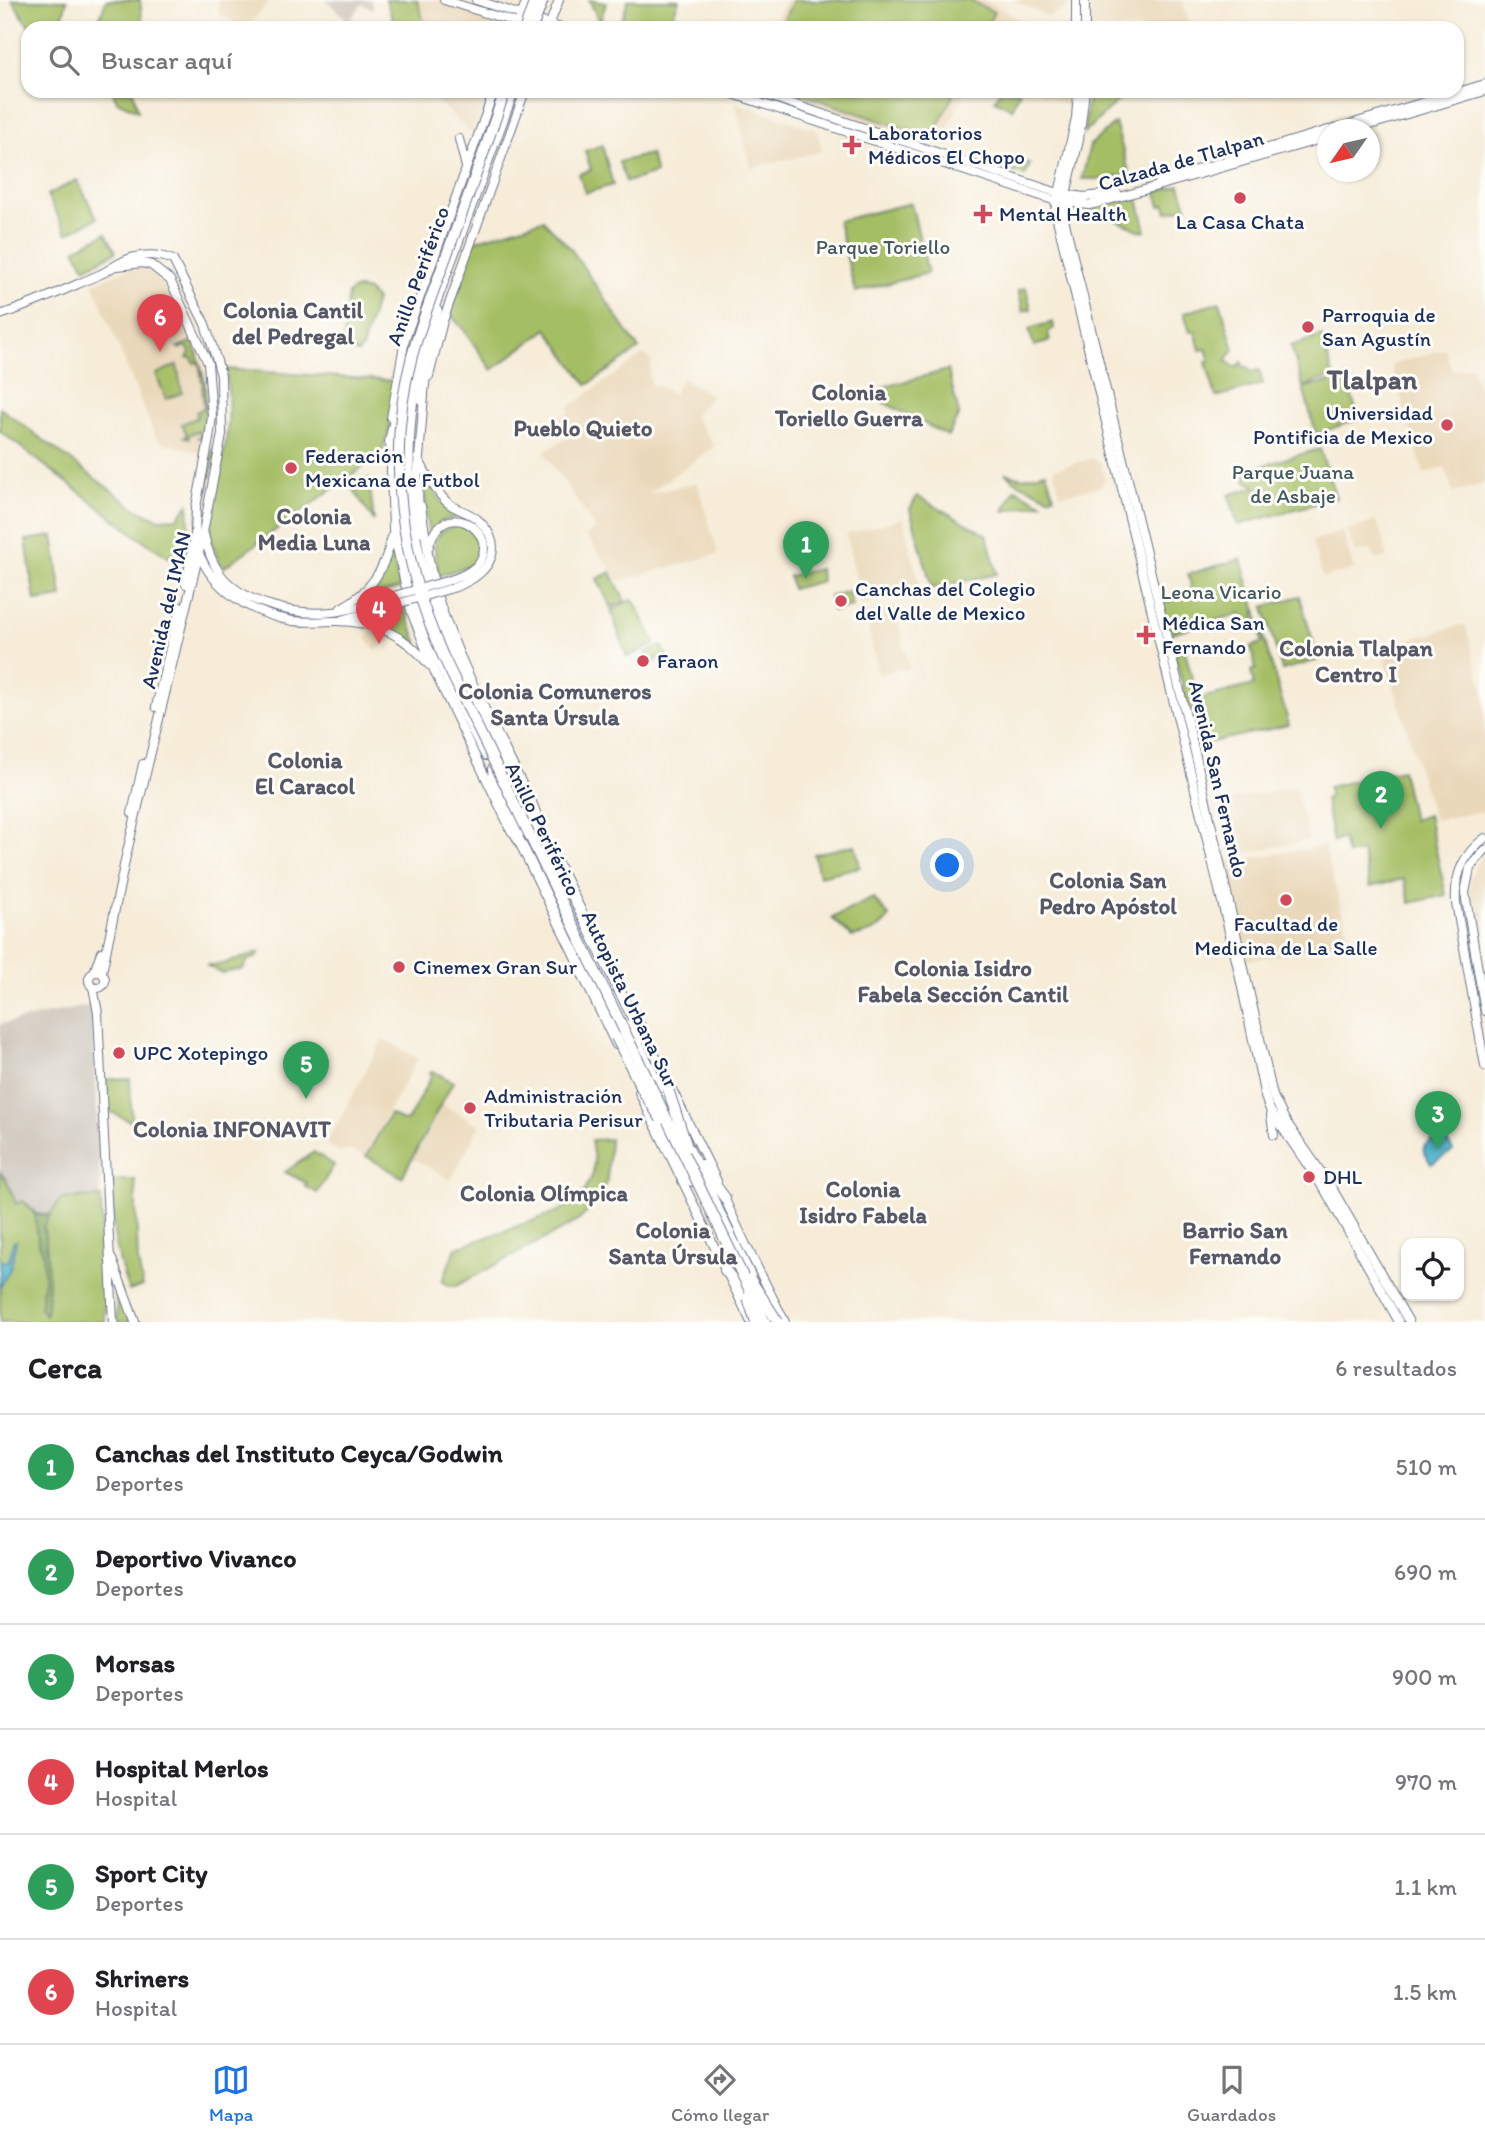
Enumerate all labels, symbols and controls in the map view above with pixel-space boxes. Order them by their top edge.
search box [21,21,1464,98]
icon: search [45,41,83,79]
text: Buscar aquí [101,44,232,76]
north arrow [1317,119,1380,182]
place label: Laboratorios Médicos El Chopo [868,120,1025,169]
street label: Calzada de Tlalpan [1095,125,1266,196]
marker: Laboratorios Médicos El Chopo [842,135,862,155]
marker: La Casa Chata [1232,190,1248,206]
place label: Mental Health [999,201,1127,226]
street label: Anillo Periférico [381,203,454,349]
marker: Mental Health [973,204,993,224]
place label: La Casa Chata [1176,209,1304,234]
park label: Parque Toriello [816,234,950,259]
pin: 6 [137,294,183,352]
district label: Colonia Cantil del Pedregal [223,296,364,350]
place label: Parroquia de San Agustín [1322,302,1436,351]
marker: Parroquia de San Agustín [1300,319,1316,335]
district label: Tlalpan [1326,362,1417,396]
district label: Colonia Toriello Guerra [774,378,924,432]
place label: Universidad Pontificia de Mexico [1253,400,1434,449]
district label: Pueblo Quieto [514,414,653,442]
marker: Universidad Pontificia de Mexico [1439,417,1455,433]
place label: Federación Mexicana de Futbol [305,443,480,492]
park label: Parque Juana de Asbaje [1232,459,1354,508]
marker: Federación Mexicana de Futbol [283,460,299,476]
district label: Colonia Media Luna [258,502,371,556]
pin: 1 [783,521,829,579]
street label: Avenida del IMAN [135,529,196,691]
place label: Canchas del Colegio del Valle de Mexico [855,576,1035,625]
park label: Leona Vicario [1161,579,1281,604]
pin: 4 [356,586,402,644]
marker: Canchas del Colegio del Valle de Mexico [833,593,849,609]
place label: Médica San Fernando [1162,610,1265,659]
marker: Médica San Fernando [1136,625,1156,645]
district label: Colonia Tlalpan Centro I [1279,634,1434,688]
place label: Faraon [657,648,719,673]
marker: Faraon [635,653,651,669]
district label: Colonia Comuneros Santa Úrsula [458,677,652,731]
street label: Avenida San Fernando [1184,678,1253,880]
district label: Colonia El Caracol [255,746,356,800]
street label: Anillo Periférico [500,758,587,900]
pin: 2 [1358,771,1404,829]
your location [930,848,964,882]
district label: Colonia San Pedro Apóstol [1039,866,1177,920]
marker: Facultad de Medicina de La Salle [1278,892,1294,908]
street label: Autopista Urbana Sur [577,906,684,1092]
place label: Facultad de Medicina de La Salle [1194,911,1378,960]
place label: Cinemex Gran Sur [413,954,578,979]
district label: Colonia Isidro Fabela Sección Cantil [858,954,1069,1008]
marker: Cinemex Gran Sur [391,959,407,975]
place label: UPC Xotepingo [133,1040,268,1065]
pin: 5 [283,1041,329,1099]
marker: UPC Xotepingo [111,1045,127,1061]
place label: Administración Tributaria Perisur [484,1083,643,1132]
pin: 3 [1415,1091,1461,1149]
marker: Administración Tributaria Perisur [462,1100,478,1116]
district label: Colonia INFONAVIT [133,1115,332,1143]
place label: DHL [1323,1164,1362,1189]
marker: DHL [1301,1169,1317,1185]
district label: Colonia Isidro Fabela [799,1175,927,1229]
district label: Colonia Olímpica [460,1179,629,1207]
district label: Colonia Santa Úrsula [609,1216,738,1270]
district label: Barrio San Fernando [1182,1216,1289,1270]
map controls [1401,1238,1464,1301]
button: locate [1401,1238,1464,1301]
text: Cerca [28,1349,102,1386]
text: 6 resultados [1335,1354,1457,1382]
text: Canchas del Instituto Ceyca/Godwin [95,1437,503,1469]
text: 1 [46,1453,56,1481]
text: 510 m [1396,1453,1457,1481]
text: Deportes [95,1469,184,1497]
text: Deportivo Vivanco [95,1542,296,1574]
text: 2 [45,1558,57,1586]
text: 690 m [1394,1558,1457,1586]
text: Deportes [95,1574,184,1602]
text: Morsas [95,1647,175,1679]
text: 3 [45,1663,57,1691]
text: 900 m [1392,1663,1457,1691]
text: Deportes [95,1679,184,1707]
text: Hospital Merlos [95,1752,269,1784]
text: 4 [44,1768,58,1796]
text: 970 m [1395,1768,1457,1796]
text: Hospital [95,1784,177,1812]
text: Sport City [95,1857,207,1889]
text: 5 [45,1873,57,1901]
text: 1.1 km [1394,1873,1457,1901]
text: Deportes [95,1889,184,1917]
text: Shriners [95,1962,189,1994]
text: 6 [45,1978,57,2006]
text: 1.5 km [1393,1978,1457,2006]
text: Hospital [95,1994,177,2022]
tab: Mapa [209,2061,253,2126]
tab: Cómo llegar [671,2061,769,2126]
tab: Guardados [1187,2061,1276,2126]

